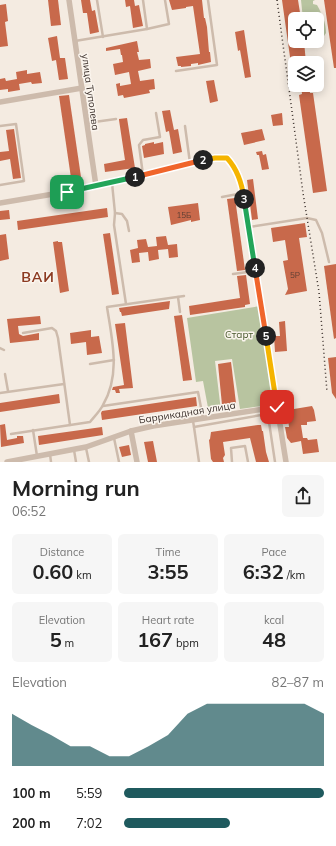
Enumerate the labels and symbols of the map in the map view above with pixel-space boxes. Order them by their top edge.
street label: улица Туполева [79,53,102,131]
pin: 2 [193,150,213,170]
pin: 1 [125,167,145,187]
pin [50,175,84,209]
pin: 3 [234,189,254,209]
house number: 15Б [176,210,192,220]
pin: 4 [245,258,265,278]
district label: ВАИ [21,268,55,286]
house number: 5Р [290,270,300,280]
pin: 5 [256,326,276,346]
park label: Старт [225,328,254,341]
pin [260,390,294,424]
street label: Баррикадная улица [138,398,236,427]

